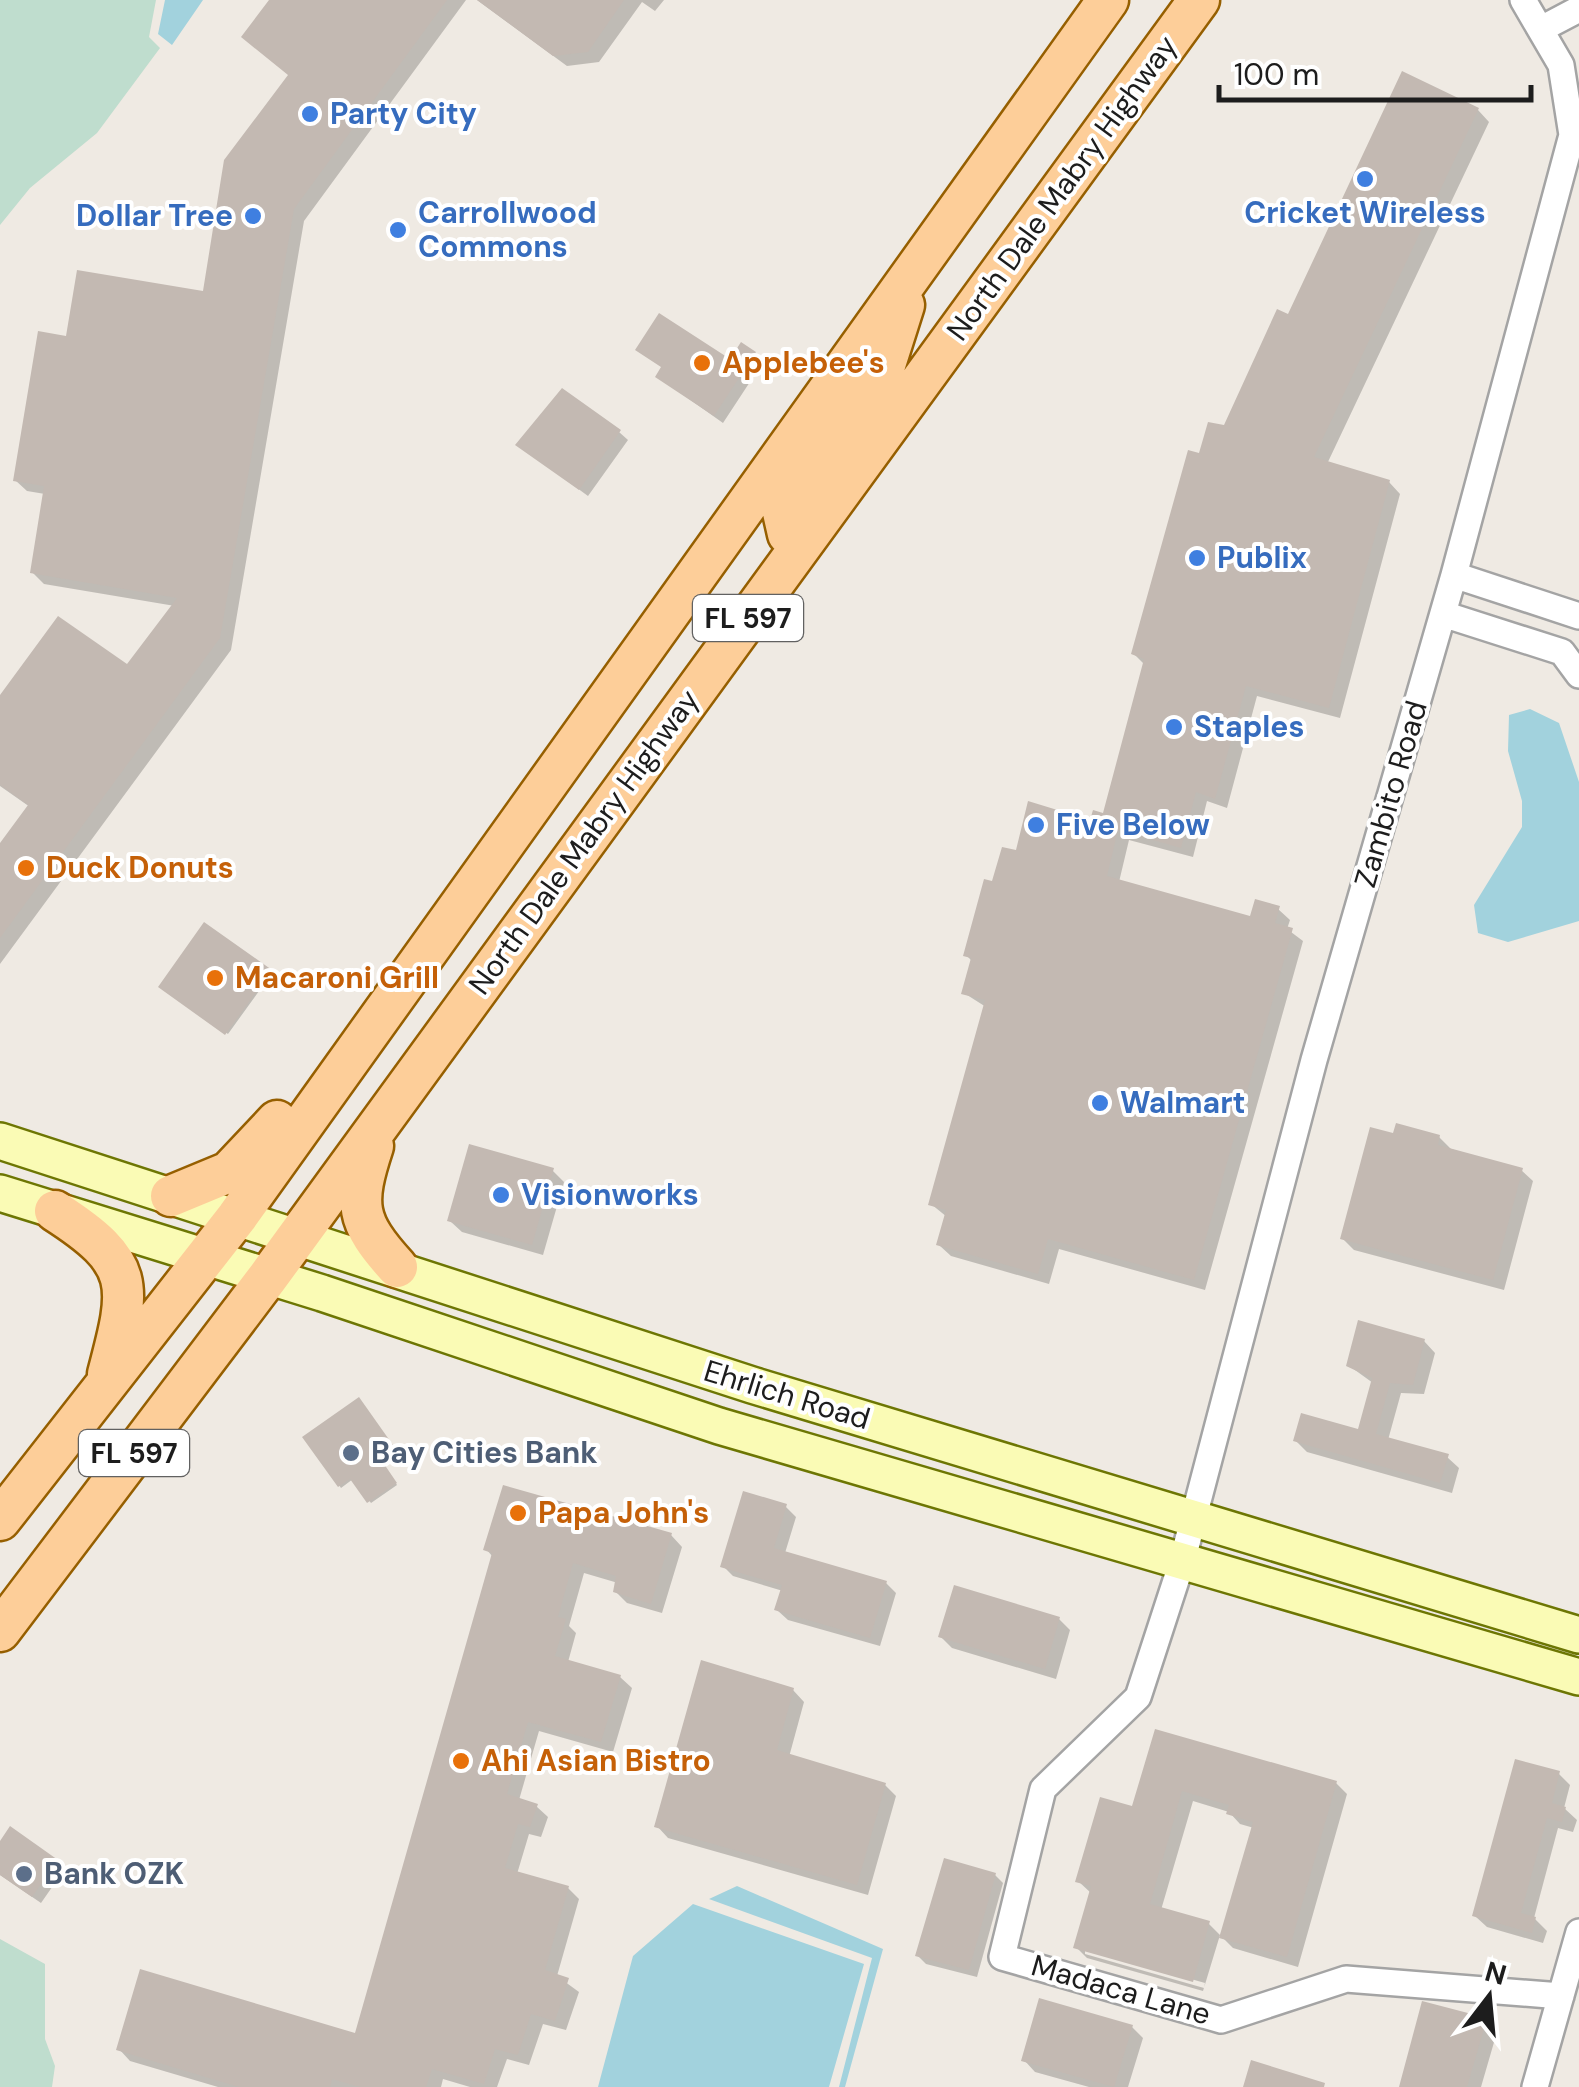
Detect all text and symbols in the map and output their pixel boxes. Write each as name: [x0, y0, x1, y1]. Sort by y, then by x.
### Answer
street label: North Dale Mabry Highway: [938, 27, 1186, 348]
scale bar: [1219, 40, 1532, 102]
text: 100 m: [1234, 55, 1319, 94]
place label: Party City: [330, 94, 477, 133]
marker: Party City: [299, 103, 321, 125]
marker: Cricket Wireless: [1354, 168, 1376, 190]
place label: Carrollwood Commons: [418, 193, 597, 266]
place label: Cricket Wireless: [1244, 193, 1486, 232]
place label: Dollar Tree: [76, 196, 233, 235]
marker: Dollar Tree: [242, 205, 264, 227]
marker: Carrollwood Commons: [387, 219, 409, 241]
place label: Applebee's: [722, 343, 885, 382]
marker: Applebee's: [691, 352, 713, 374]
place label: Publix: [1217, 538, 1307, 577]
marker: Publix: [1186, 547, 1208, 569]
road number: FL 597: [693, 595, 803, 641]
street label: North Dale Mabry Highway: [460, 681, 708, 1002]
street label: Zambito Road: [1345, 696, 1436, 892]
place label: Staples: [1194, 707, 1304, 746]
marker: Staples: [1163, 716, 1185, 738]
place label: Five Below: [1056, 805, 1210, 844]
marker: Five Below: [1025, 814, 1047, 836]
place label: Duck Donuts: [46, 848, 234, 887]
marker: Duck Donuts: [15, 857, 37, 879]
place label: Macaroni Grill: [235, 958, 439, 997]
marker: Macaroni Grill: [204, 967, 226, 989]
place label: Walmart: [1120, 1083, 1245, 1122]
marker: Walmart: [1089, 1092, 1111, 1114]
place label: Visionworks: [521, 1175, 699, 1214]
marker: Visionworks: [490, 1184, 512, 1206]
street label: Ehrlich Road: [699, 1351, 875, 1438]
road number: FL 597: [79, 1430, 189, 1476]
place label: Bay Cities Bank: [371, 1433, 598, 1472]
marker: Bay Cities Bank: [340, 1442, 362, 1464]
place label: Papa John's: [538, 1493, 709, 1532]
marker: Papa John's: [507, 1502, 529, 1524]
place label: Ahi Asian Bistro: [481, 1741, 711, 1780]
marker: Ahi Asian Bistro: [450, 1750, 472, 1772]
place label: Bank OZK: [44, 1854, 184, 1893]
marker: Bank OZK: [13, 1863, 35, 1885]
street label: Madaca Lane: [1027, 1945, 1215, 2034]
north arrow: [1439, 1947, 1539, 2047]
text: N: [1481, 1953, 1511, 1994]

